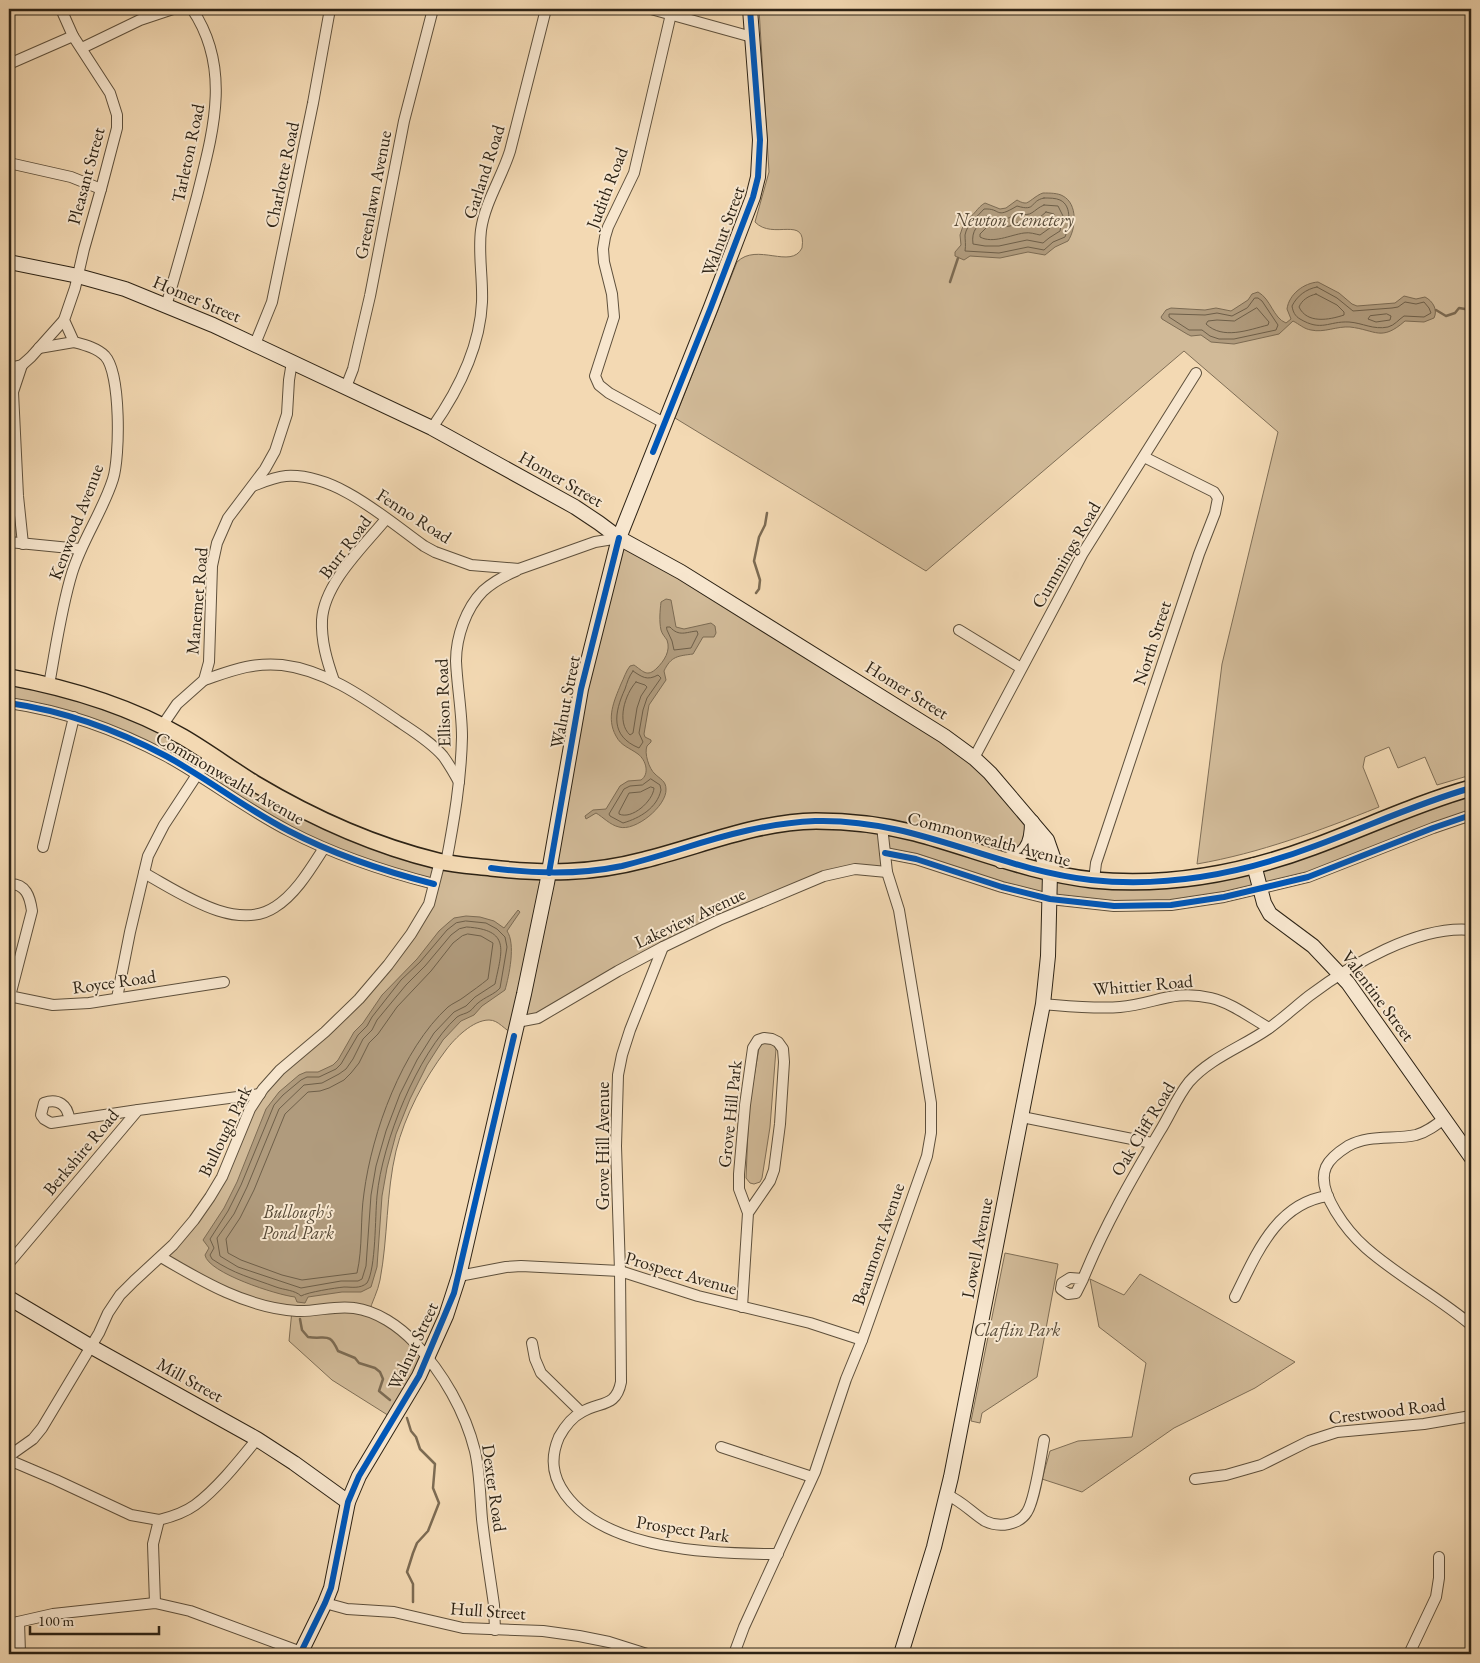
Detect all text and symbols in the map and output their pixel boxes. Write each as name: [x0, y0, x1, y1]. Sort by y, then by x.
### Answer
street label: Tarleton Road: [166, 101, 209, 204]
street label: Charlotte Road: [259, 119, 304, 230]
street label: Garland Road: [457, 121, 510, 222]
street label: Pleasant Street: [61, 124, 110, 227]
street label: Greenlawn Avenue: [349, 129, 396, 261]
street label: Judith Road: [580, 143, 633, 234]
street label: Walnut Street: [696, 182, 750, 279]
park label: Newton Cemetery: [953, 208, 1075, 232]
street label: Homer Street: [150, 270, 245, 328]
street label: Homer Street: [515, 445, 608, 512]
street label: Kenwood Avenue: [43, 461, 108, 583]
street label: Fenno Road: [372, 483, 457, 549]
street label: Cummings Road: [1026, 497, 1106, 612]
street label: Burr Road: [313, 510, 376, 583]
street label: Manemet Road: [180, 546, 213, 656]
street label: North Street: [1127, 597, 1176, 688]
street label: Walnut Street: [544, 653, 585, 750]
street label: Homer Street: [861, 655, 953, 724]
street label: Ellison Road: [429, 657, 456, 748]
street label: Commonwealth Avenue: [152, 726, 309, 830]
street label: Commonwealth Avenue: [905, 806, 1073, 871]
street label: Lakeview Avenue: [631, 882, 749, 953]
street label: Valentine Street: [1337, 946, 1420, 1046]
street label: Royce Road: [71, 964, 158, 999]
street label: Whittier Road: [1092, 969, 1195, 1000]
street label: Grove Hill Park: [712, 1059, 747, 1169]
street label: Oak Cliff Road: [1105, 1077, 1180, 1180]
street label: Bullough Park: [193, 1081, 257, 1180]
street label: Grove Hill Avenue: [591, 1082, 614, 1210]
street label: Berkshire Road: [38, 1103, 124, 1200]
street label: Beaumont Avenue: [846, 1180, 909, 1308]
street label: Lowell Avenue: [955, 1196, 998, 1300]
park label: Bullough's Pond Park: [262, 1200, 334, 1244]
street label: Prospect Avenue: [623, 1246, 740, 1299]
street label: Walnut Street: [382, 1298, 443, 1393]
park label: Claflin Park: [974, 1318, 1060, 1342]
street label: Mill Street: [153, 1352, 228, 1407]
street label: Crestwood Road: [1327, 1392, 1447, 1429]
street label: Dexter Road: [477, 1443, 512, 1534]
street label: Prospect Park: [635, 1510, 732, 1547]
street label: Hull Street: [449, 1596, 527, 1625]
scale bar: [30, 1603, 159, 1635]
text: 100 m: [38, 1611, 75, 1630]

